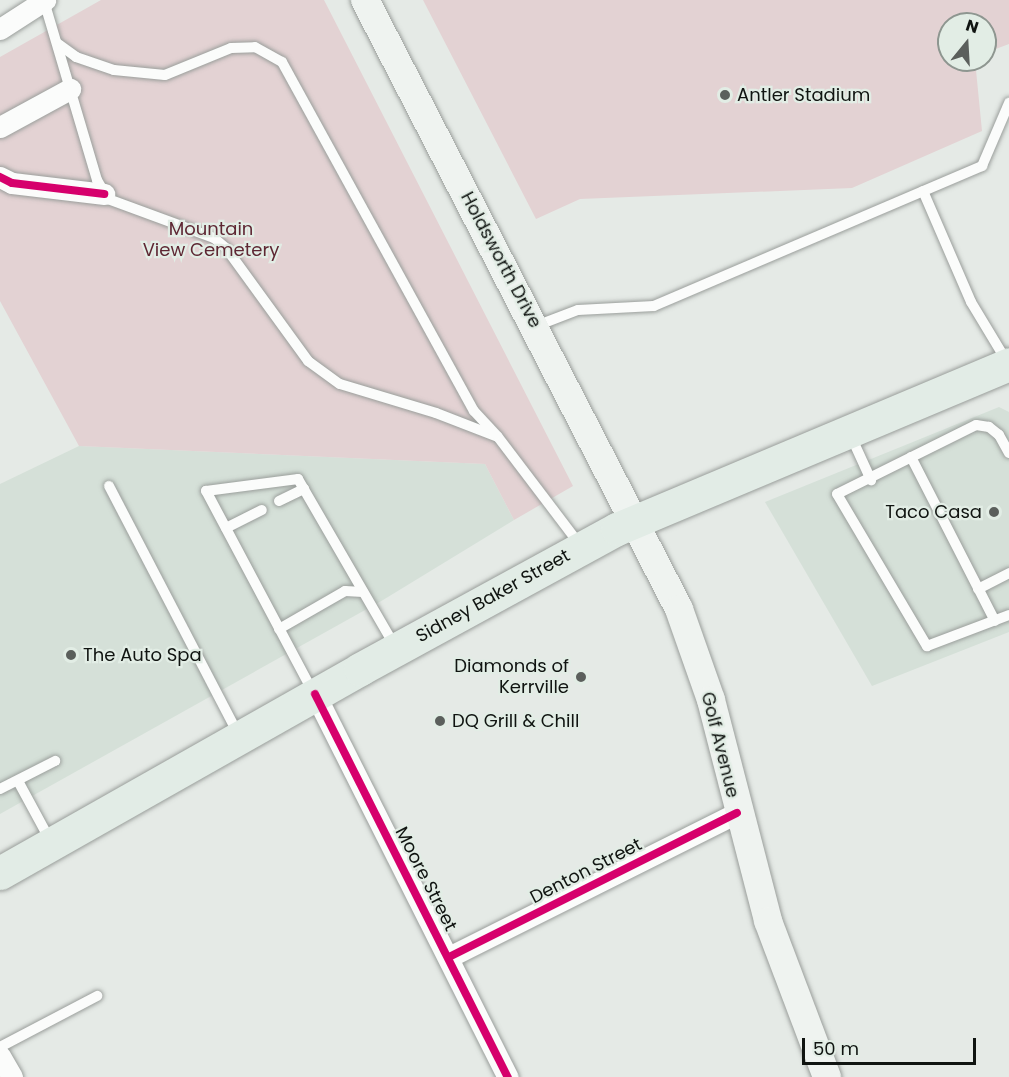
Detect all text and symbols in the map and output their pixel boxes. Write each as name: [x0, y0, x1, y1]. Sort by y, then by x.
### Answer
north arrow: [937, 12, 997, 72]
text: N: [963, 14, 981, 39]
place label: Antler Stadium: [737, 84, 870, 106]
marker: Antler Stadium: [718, 88, 732, 102]
street label: Holdsworth Drive: [456, 188, 546, 332]
park label: Mountain View Cemetery: [143, 219, 279, 262]
place label: Taco Casa: [885, 501, 982, 523]
marker: Taco Casa: [987, 505, 1001, 519]
street label: Sidney Baker Street: [412, 545, 574, 647]
place label: The Auto Spa: [83, 644, 202, 666]
marker: The Auto Spa: [64, 648, 78, 662]
place label: Diamonds of Kerrville: [454, 656, 569, 698]
marker: Diamonds of Kerrville: [574, 670, 588, 684]
street label: Golf Avenue: [696, 690, 744, 800]
place label: DQ Grill & Chill: [452, 710, 579, 732]
marker: DQ Grill & Chill: [433, 714, 447, 728]
street label: Moore Street: [391, 823, 461, 935]
street label: Denton Street: [527, 834, 645, 908]
scale bar: [805, 1026, 979, 1064]
text: 50 m: [813, 1036, 859, 1061]

